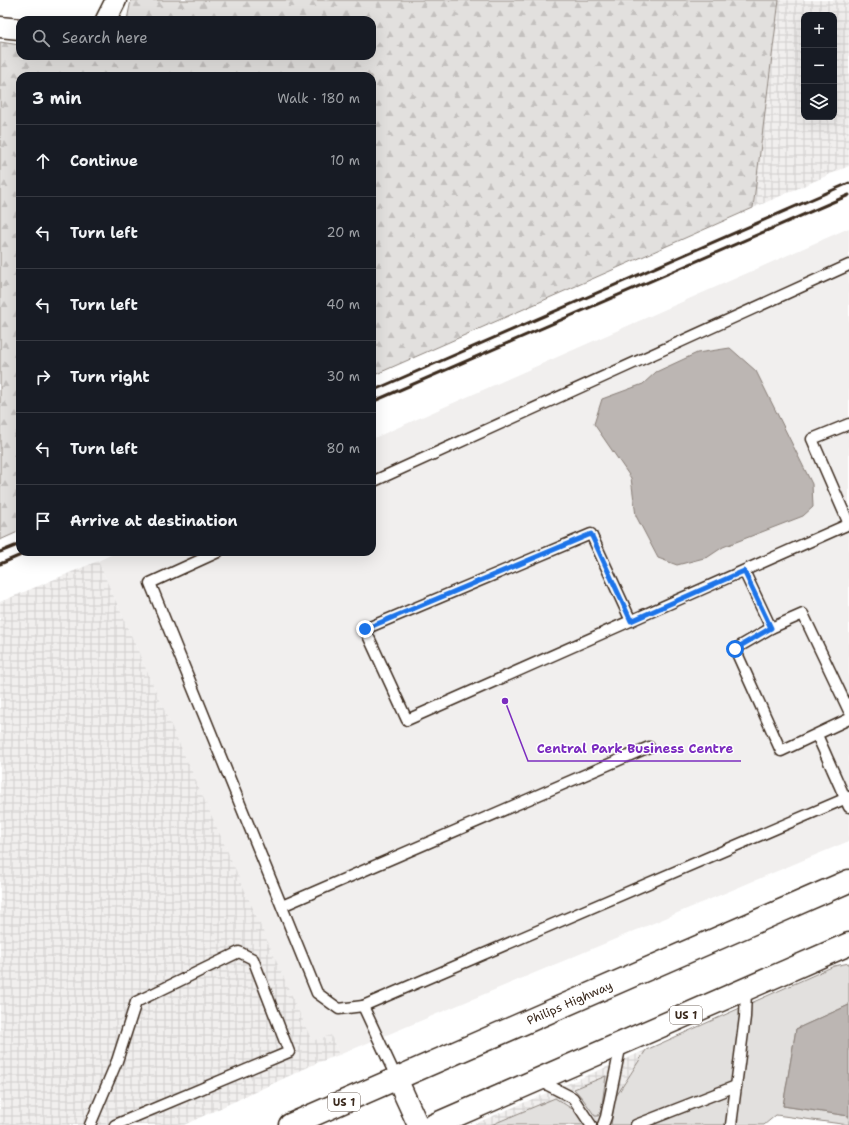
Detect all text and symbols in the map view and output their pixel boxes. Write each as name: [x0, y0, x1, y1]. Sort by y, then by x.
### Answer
map controls: [801, 12, 837, 120]
button: +: [801, 12, 837, 48]
search box: [16, 16, 376, 60]
icon: search: [30, 27, 52, 49]
text: Search here: [62, 28, 148, 48]
button: −: [801, 48, 837, 84]
button: layers: [801, 84, 837, 120]
text: 3 min: [32, 87, 82, 109]
text: Walk · 180 m: [277, 90, 360, 107]
icon: ahead: [32, 150, 54, 172]
text: Continue: [70, 151, 138, 171]
text: 10 m: [330, 152, 360, 169]
icon: left: [32, 222, 54, 244]
text: Turn left: [70, 223, 138, 243]
text: 20 m: [327, 224, 360, 241]
icon: left: [32, 294, 54, 316]
text: Turn left: [70, 295, 138, 315]
text: 40 m: [326, 296, 360, 313]
icon: right: [32, 366, 54, 388]
text: Turn right: [70, 367, 150, 387]
text: 30 m: [326, 368, 360, 385]
icon: left: [32, 438, 54, 460]
text: Turn left: [70, 439, 138, 459]
text: 80 m: [326, 440, 360, 457]
icon: arrive: [32, 510, 54, 532]
text: Arrive at destination: [70, 511, 238, 531]
route end: [356, 620, 374, 638]
route start: [726, 640, 744, 658]
callout: Central Park Business Centre: [528, 736, 741, 761]
text: Central Park Business Centre: [537, 740, 734, 757]
street label: Philips Highway: [524, 977, 615, 1029]
road number: US 1: [670, 1006, 702, 1024]
road number: US 1: [328, 1093, 360, 1111]

